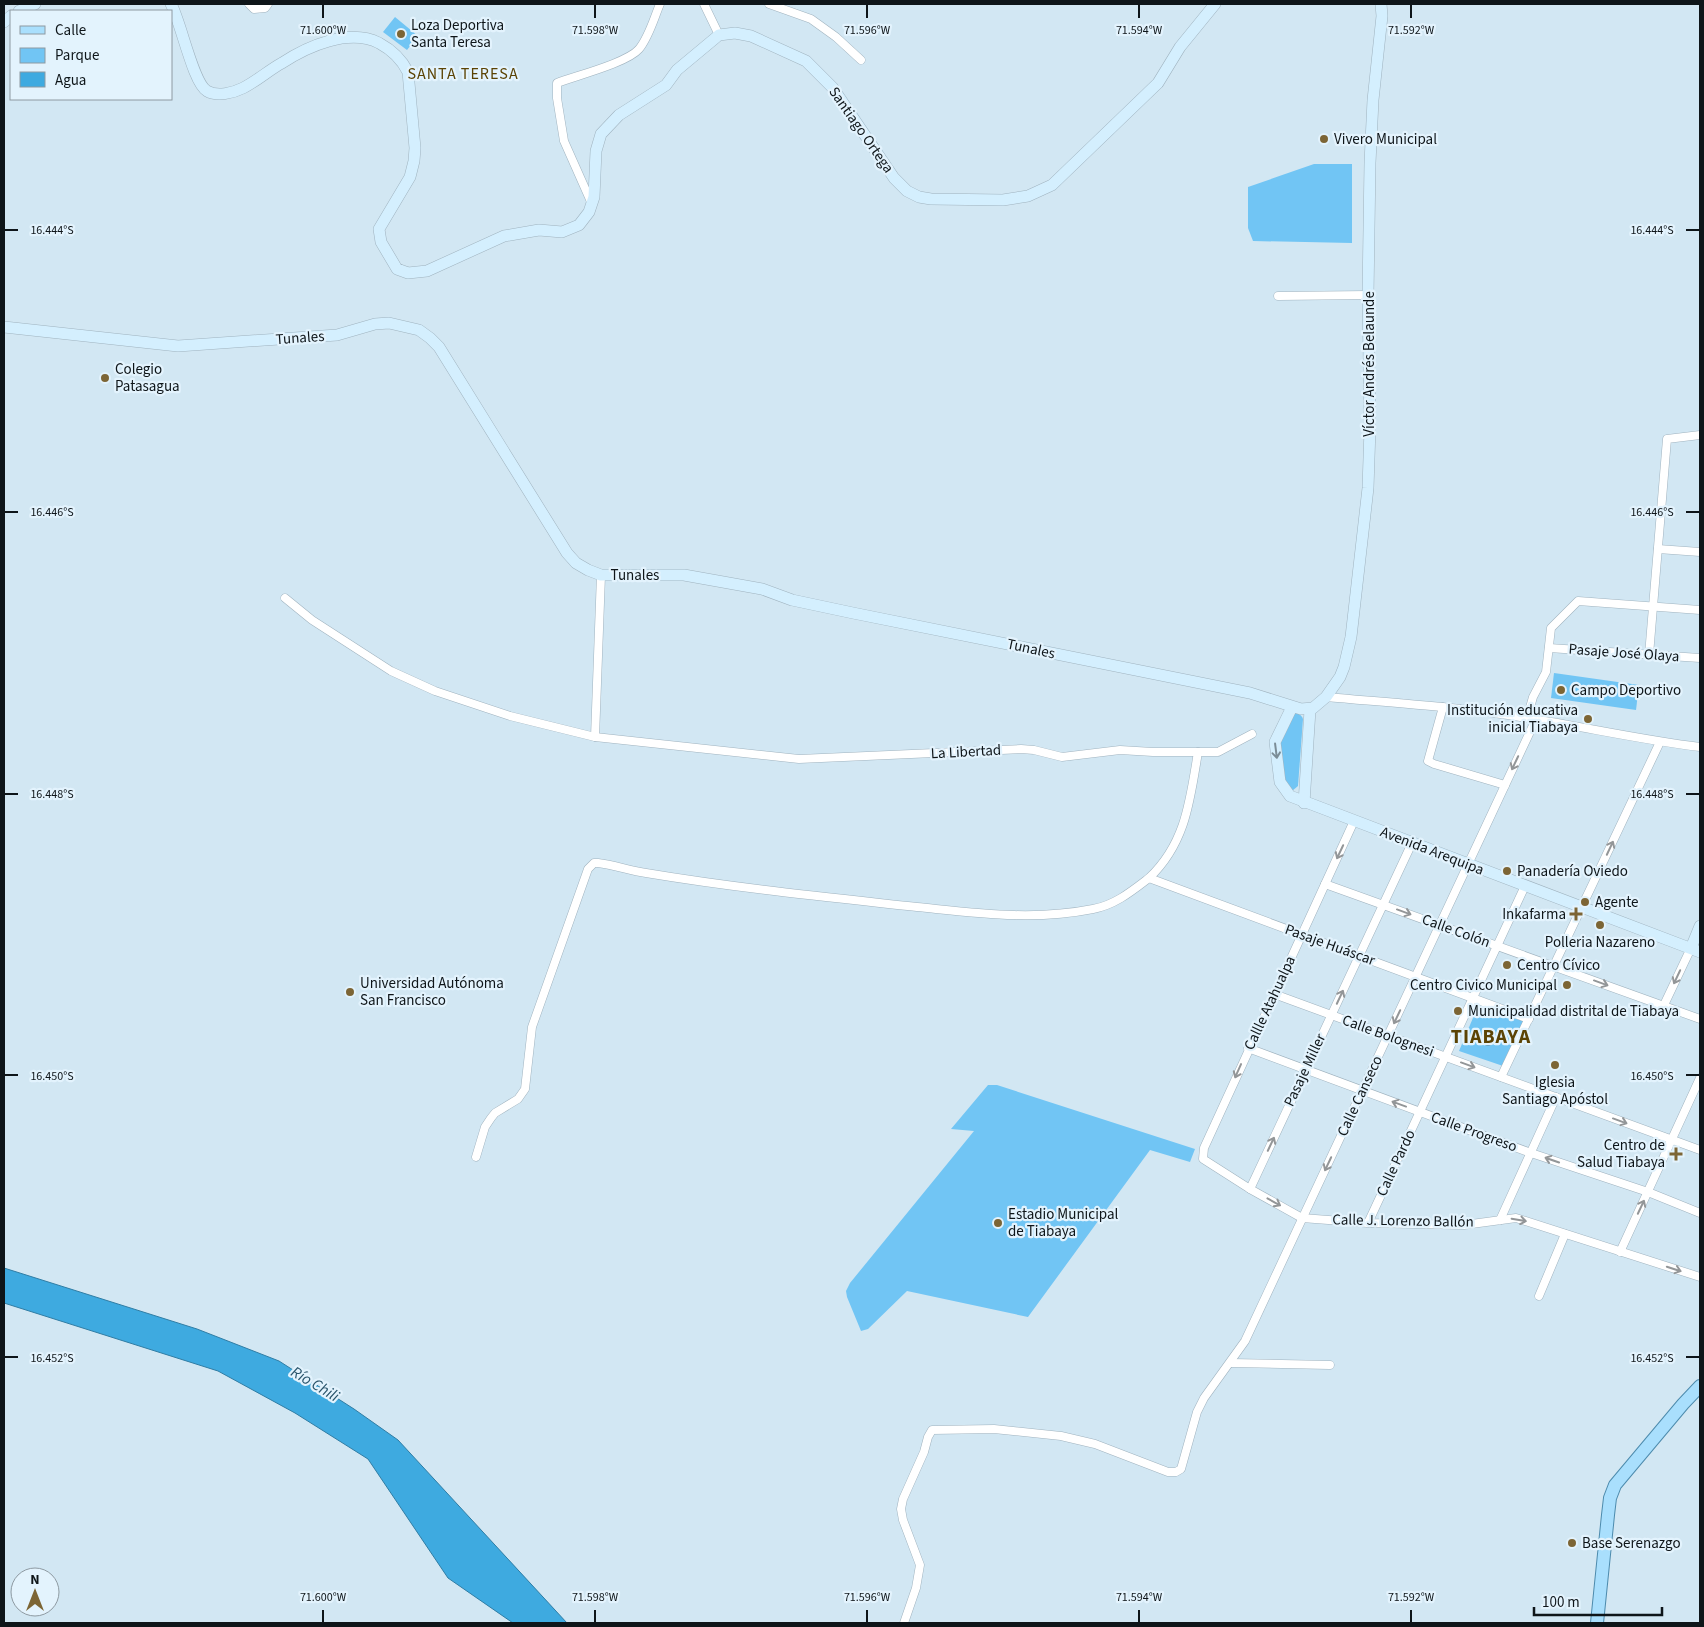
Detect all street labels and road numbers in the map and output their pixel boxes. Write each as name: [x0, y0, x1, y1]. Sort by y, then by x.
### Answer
street label: Santiago Ortega: [823, 83, 899, 177]
street label: Víctor Andrés Belaunde: [1359, 291, 1380, 437]
street label: Tunales: [275, 326, 325, 350]
street label: Tunales: [611, 565, 659, 586]
street label: Tunales: [1005, 634, 1057, 664]
street label: Pasaje José Olaya: [1568, 639, 1680, 667]
street label: La Libertad: [930, 740, 1002, 764]
street label: Avenida Arequipa: [1377, 822, 1487, 880]
street label: Calle Colón: [1419, 909, 1493, 953]
street label: Pasaje Huáscar: [1282, 919, 1379, 971]
street label: Callle Atahualpa: [1239, 952, 1301, 1054]
street label: Calle Bolognesi: [1339, 1010, 1437, 1062]
street label: Pasaje Miller: [1279, 1029, 1331, 1110]
street label: Calle Canseco: [1332, 1052, 1388, 1140]
street label: Calle Progreso: [1428, 1107, 1520, 1157]
street label: Calle Pardo: [1371, 1126, 1421, 1200]
street label: Calle J. Lorenzo Ballón: [1332, 1209, 1474, 1233]

